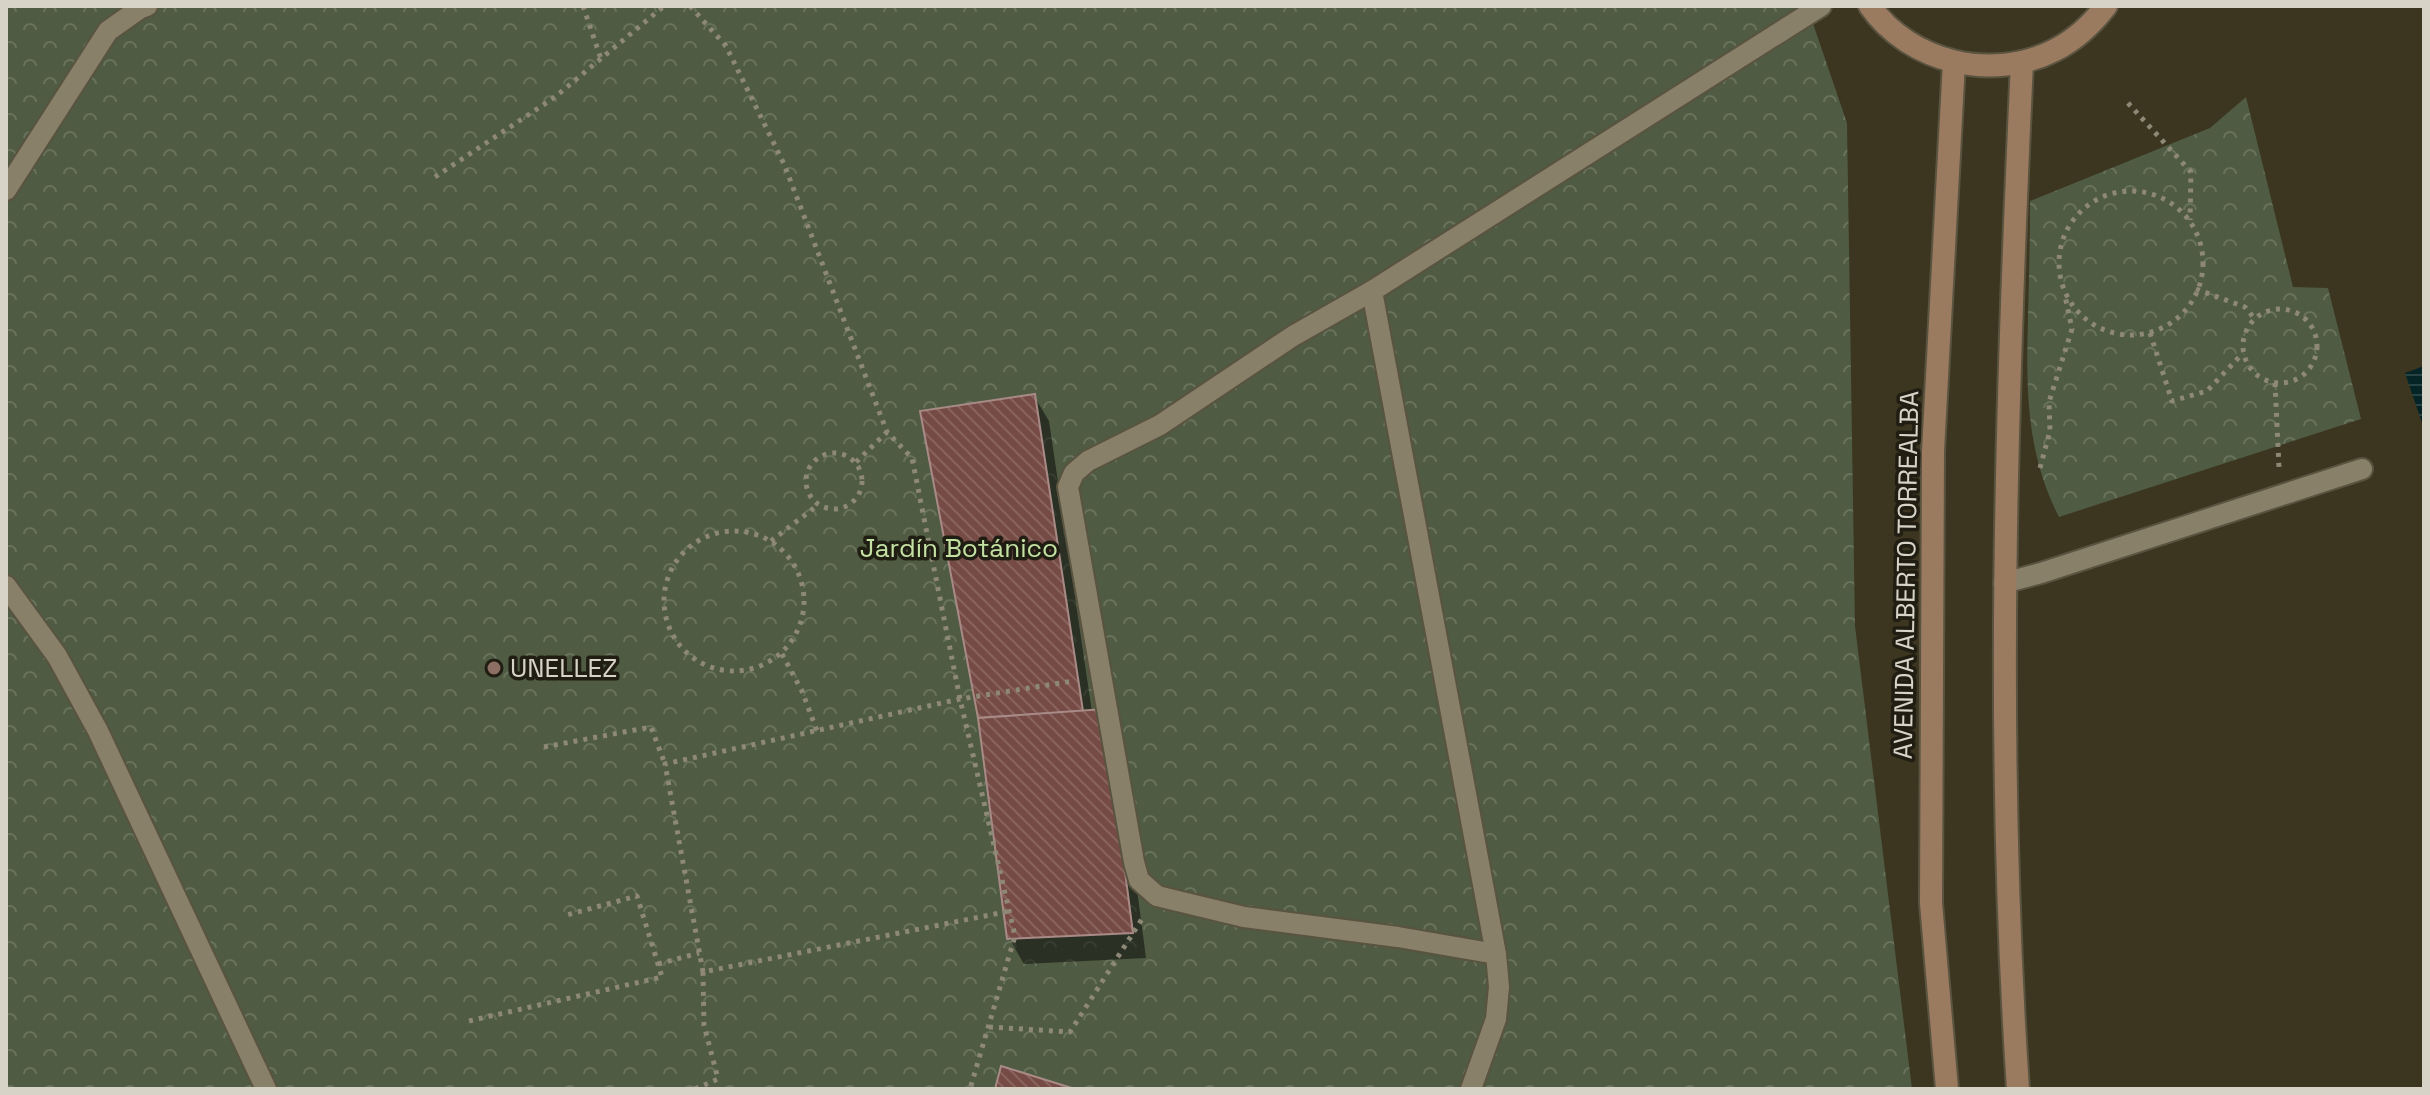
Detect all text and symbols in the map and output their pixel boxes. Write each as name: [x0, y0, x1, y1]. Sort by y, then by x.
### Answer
street label: AVENIDA ALBERTO TORREALBA: [1886, 390, 1926, 760]
park label: Jardín Botánico: [860, 531, 1058, 565]
place label: UNELLEZ: [510, 651, 617, 685]
marker: UNELLEZ: [485, 659, 503, 677]

